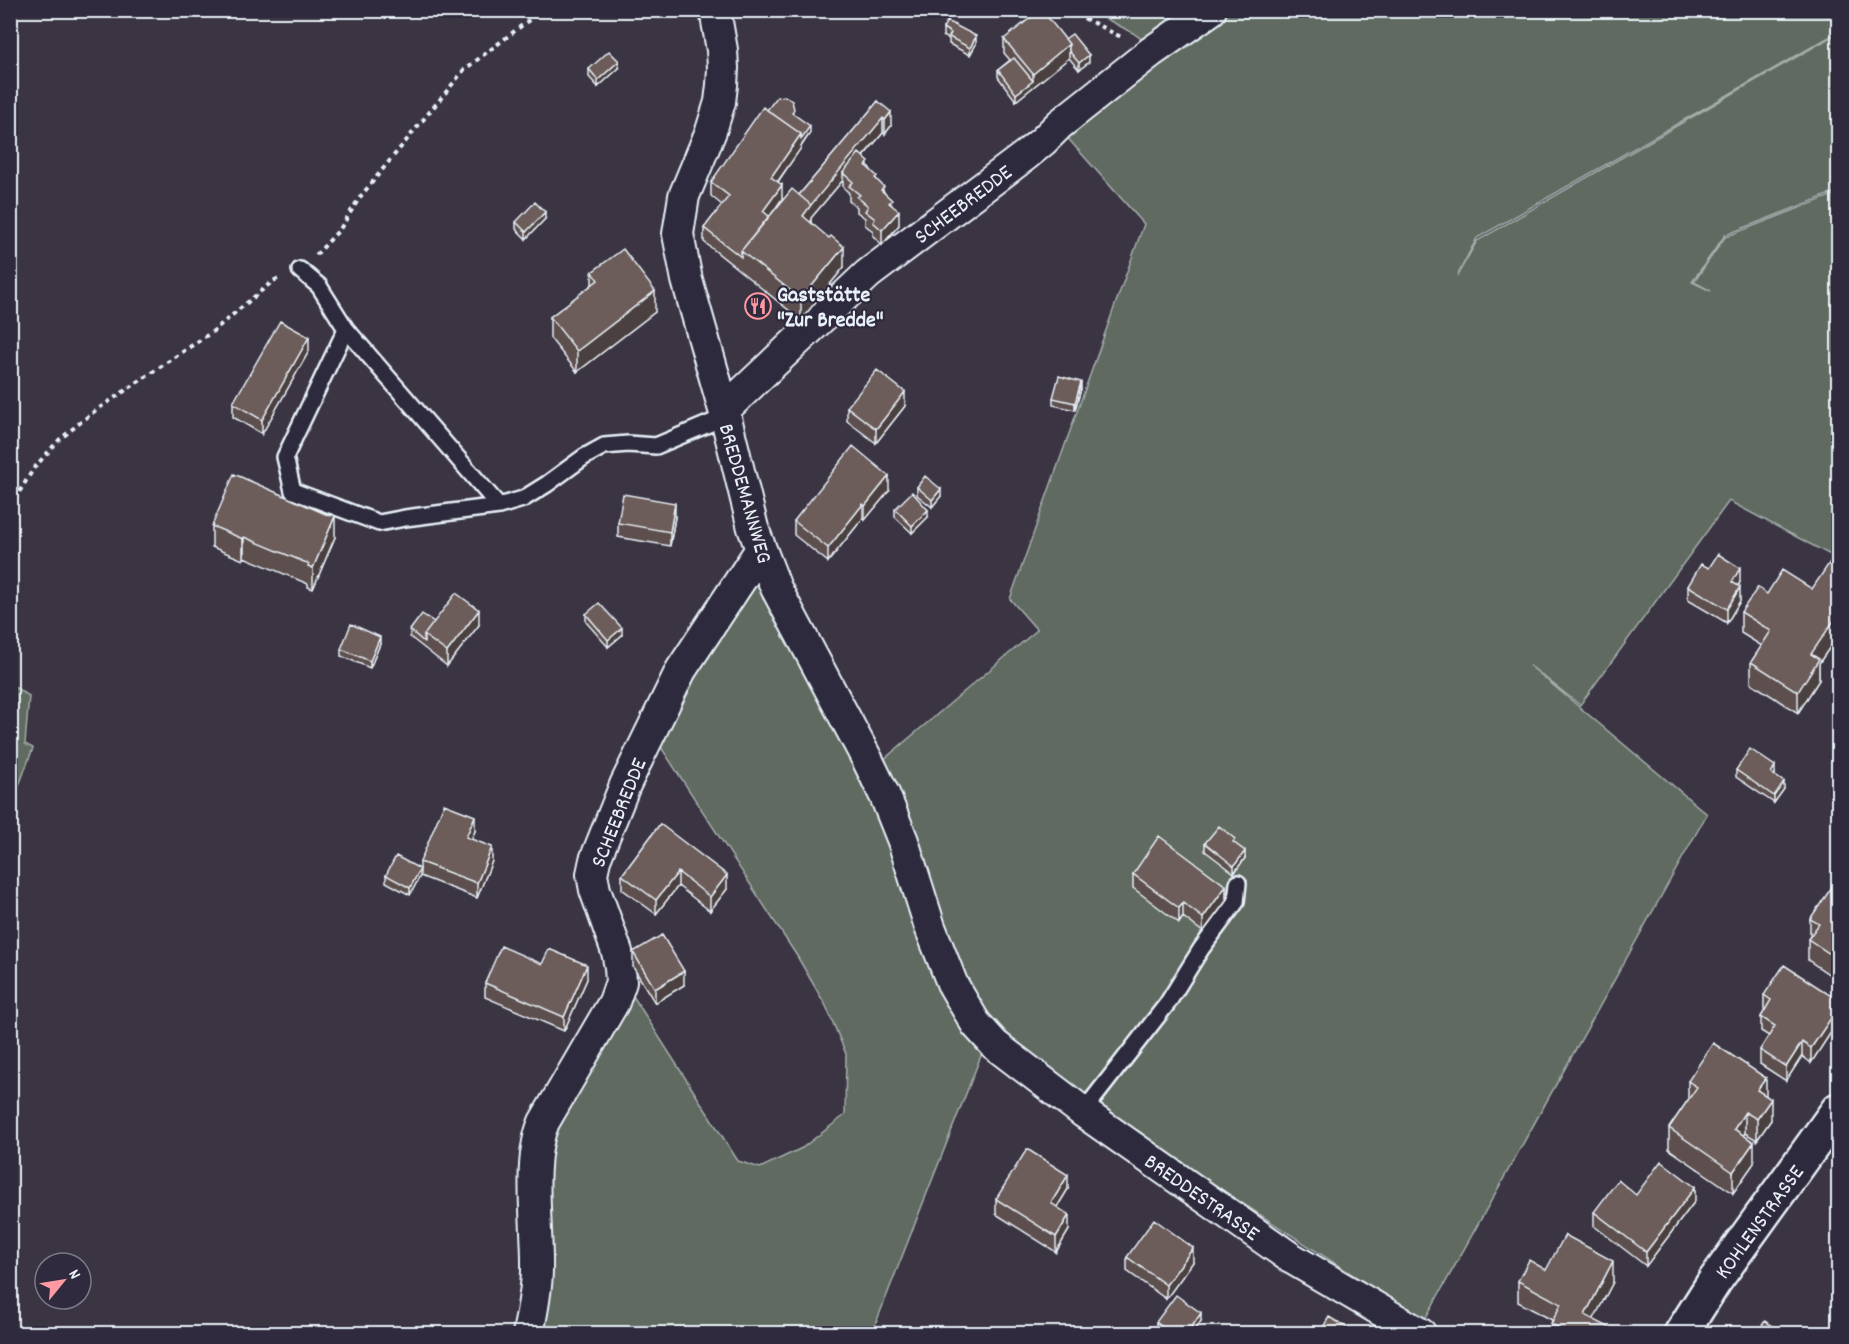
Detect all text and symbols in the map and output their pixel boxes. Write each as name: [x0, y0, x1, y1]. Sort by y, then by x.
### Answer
street label: SCHEEBREDDE: [909, 159, 1020, 253]
place label: Gaststätte "Zur Bredde": [777, 281, 884, 337]
restaurant icon: Gaststätte "Zur Bredde": [743, 291, 773, 321]
street label: BREDDEMANNWEG: [709, 420, 778, 568]
street label: SCHEEBREDDE: [584, 754, 656, 873]
street label: BREDDESTRASSE: [1137, 1148, 1265, 1250]
street label: KOHLENSTRASSE: [1709, 1160, 1813, 1287]
north arrow: [33, 1251, 93, 1311]
text: N: [62, 1266, 86, 1284]

